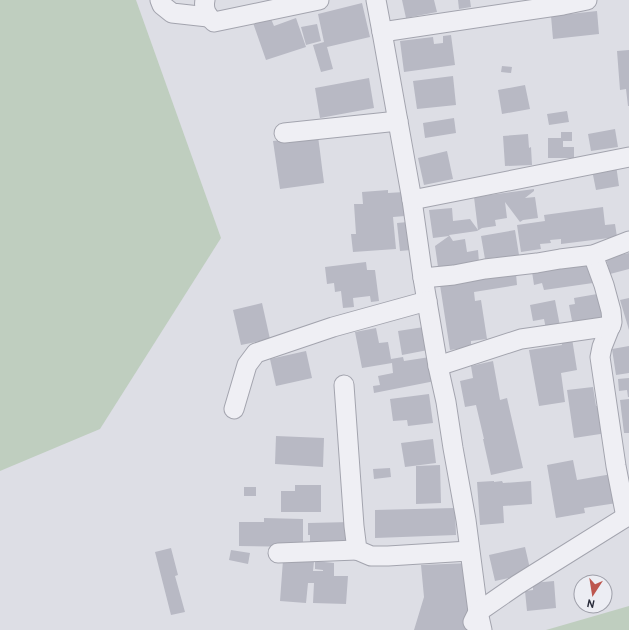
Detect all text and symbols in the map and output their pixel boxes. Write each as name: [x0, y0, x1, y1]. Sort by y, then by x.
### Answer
north arrow: [573, 574, 613, 614]
text: N: [586, 595, 596, 610]

